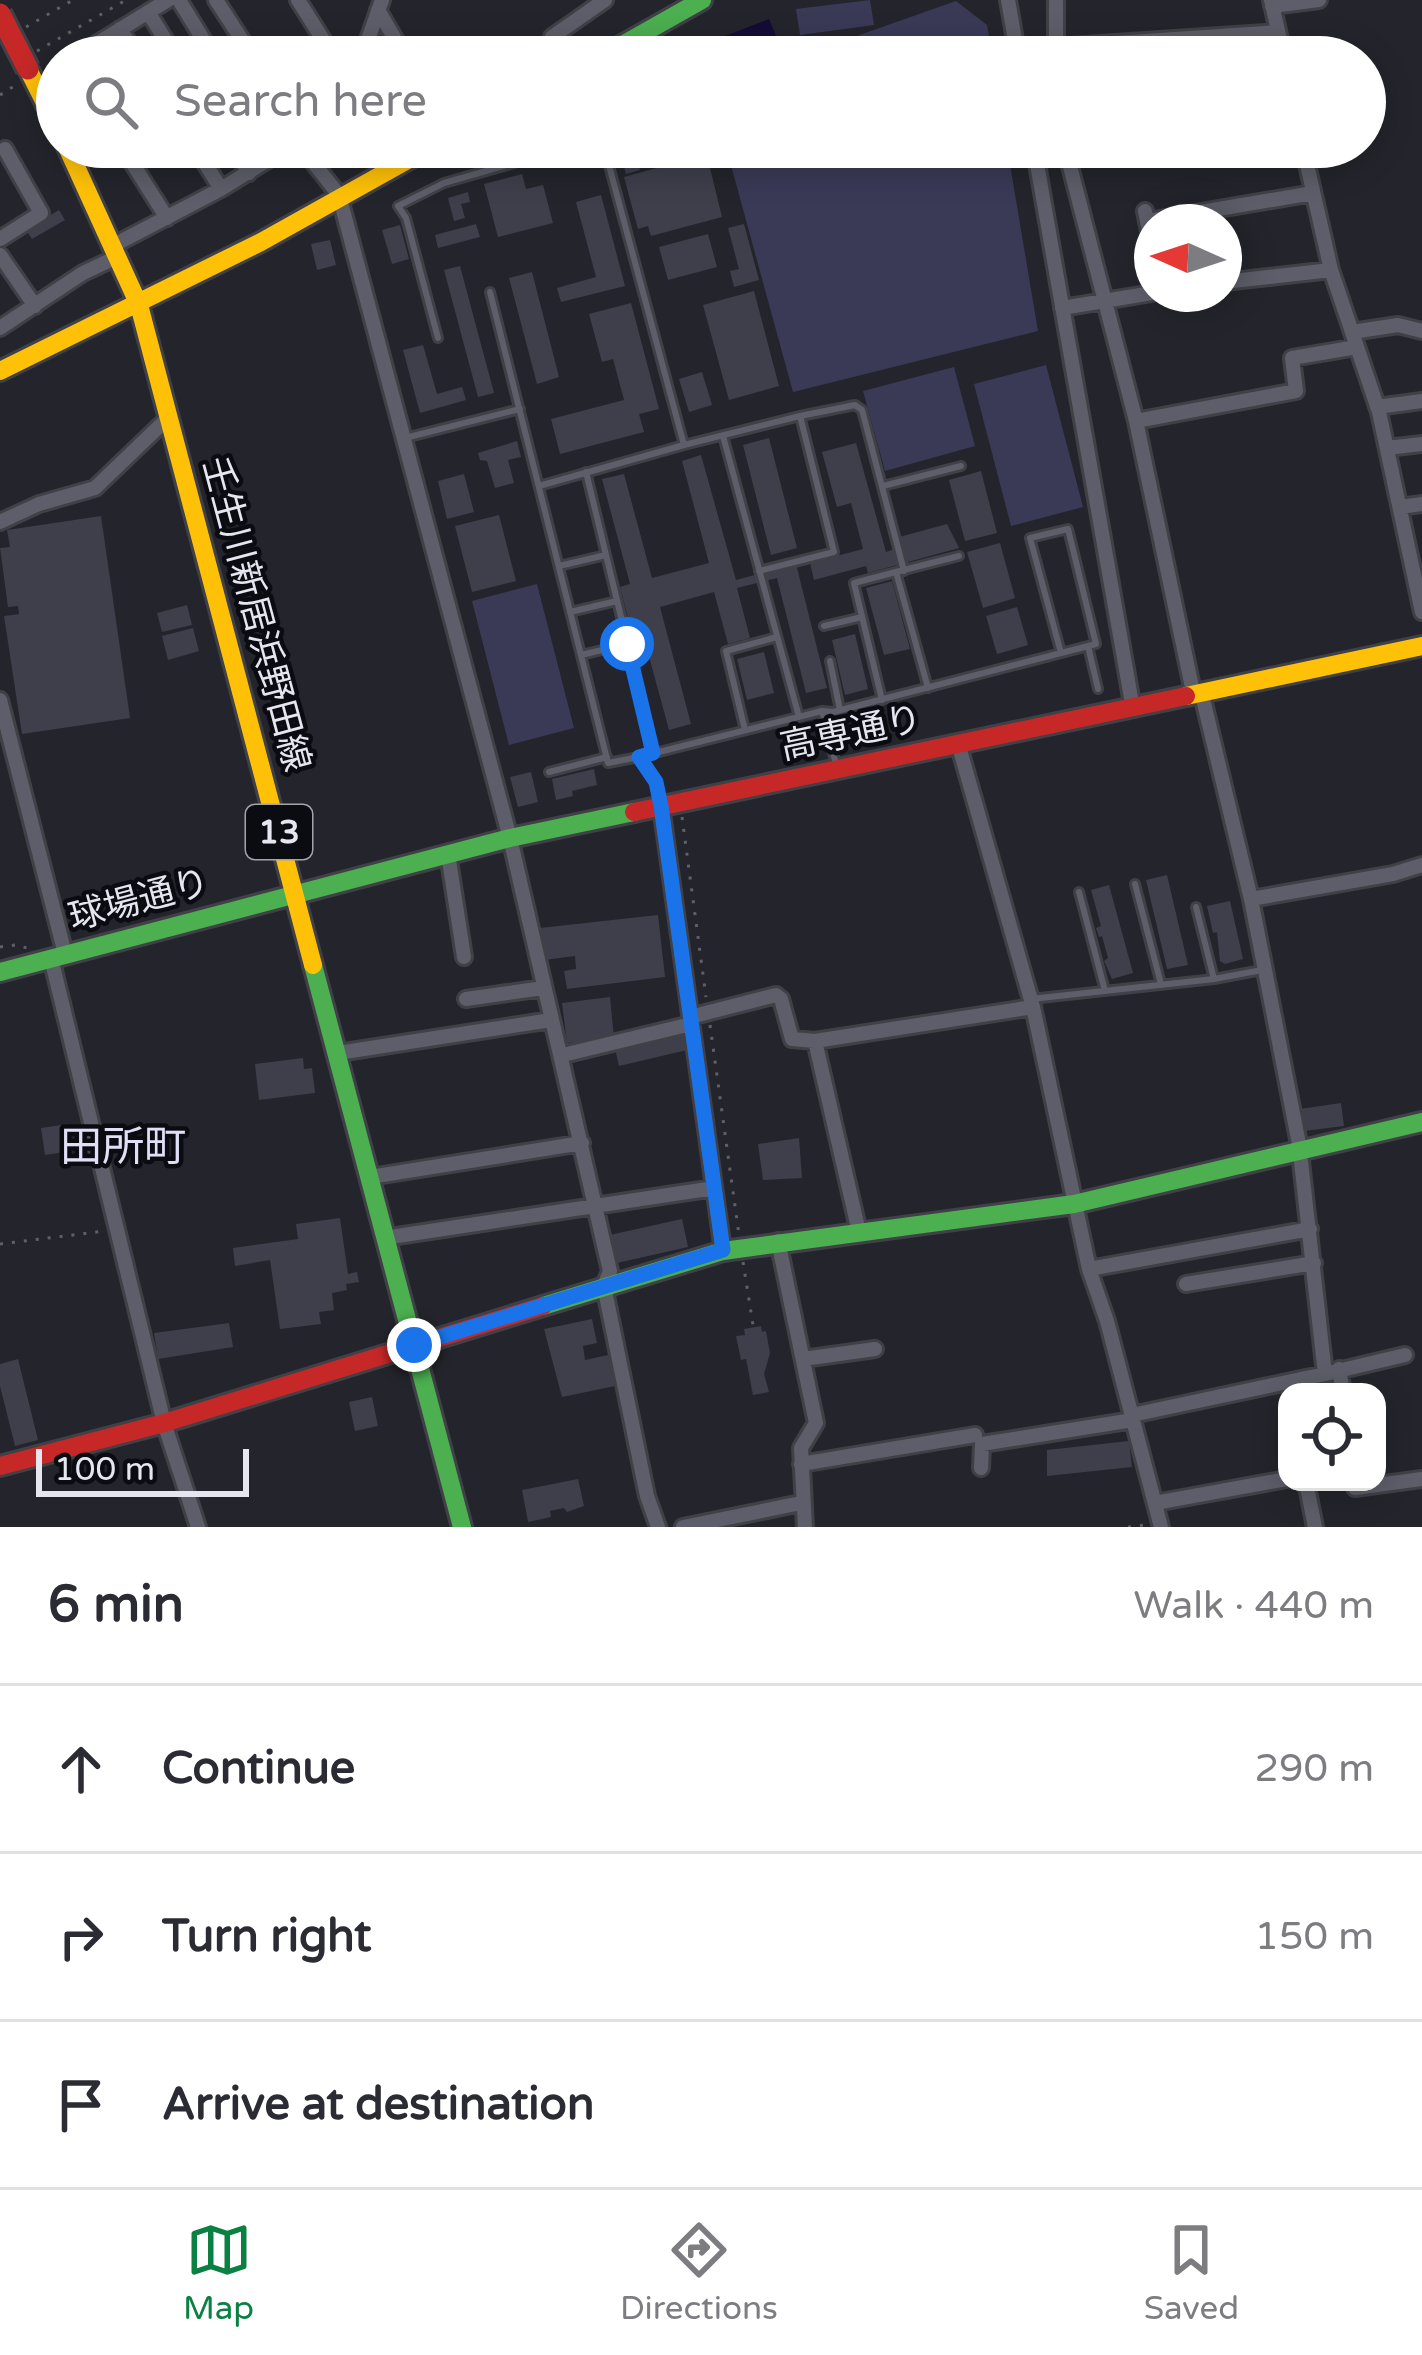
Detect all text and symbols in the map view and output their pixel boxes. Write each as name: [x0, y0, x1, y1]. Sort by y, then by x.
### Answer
search box: [36, 36, 1386, 168]
icon: search: [78, 69, 144, 135]
text: Search here: [174, 75, 427, 129]
north arrow: [1134, 204, 1242, 312]
street label: 壬生川新居浜野田線: [193, 452, 319, 776]
route start: [600, 617, 654, 671]
street label: 高専通り: [776, 697, 926, 769]
road number: 13: [246, 805, 312, 859]
street label: 球場通り: [64, 861, 214, 939]
district label: 田所町: [60, 1122, 186, 1173]
route end: [387, 1318, 441, 1372]
map controls: [1278, 1383, 1386, 1491]
button: locate: [1278, 1383, 1386, 1491]
scale bar: [36, 1443, 249, 1496]
text: 100 m: [54, 1450, 155, 1489]
text: 6 min: [48, 1574, 184, 1636]
text: Walk · 440 m: [1133, 1582, 1374, 1629]
icon: ahead: [48, 1736, 114, 1802]
text: Continue: [162, 1742, 355, 1796]
text: 290 m: [1255, 1745, 1374, 1792]
icon: right: [48, 1904, 114, 1970]
text: Turn right: [162, 1910, 371, 1964]
text: 150 m: [1255, 1913, 1374, 1960]
icon: arrive: [48, 2072, 114, 2138]
text: Arrive at destination: [162, 2078, 594, 2132]
tab: Map: [183, 2217, 254, 2328]
tab: Directions: [620, 2217, 778, 2328]
tab: Saved: [1144, 2217, 1239, 2328]

